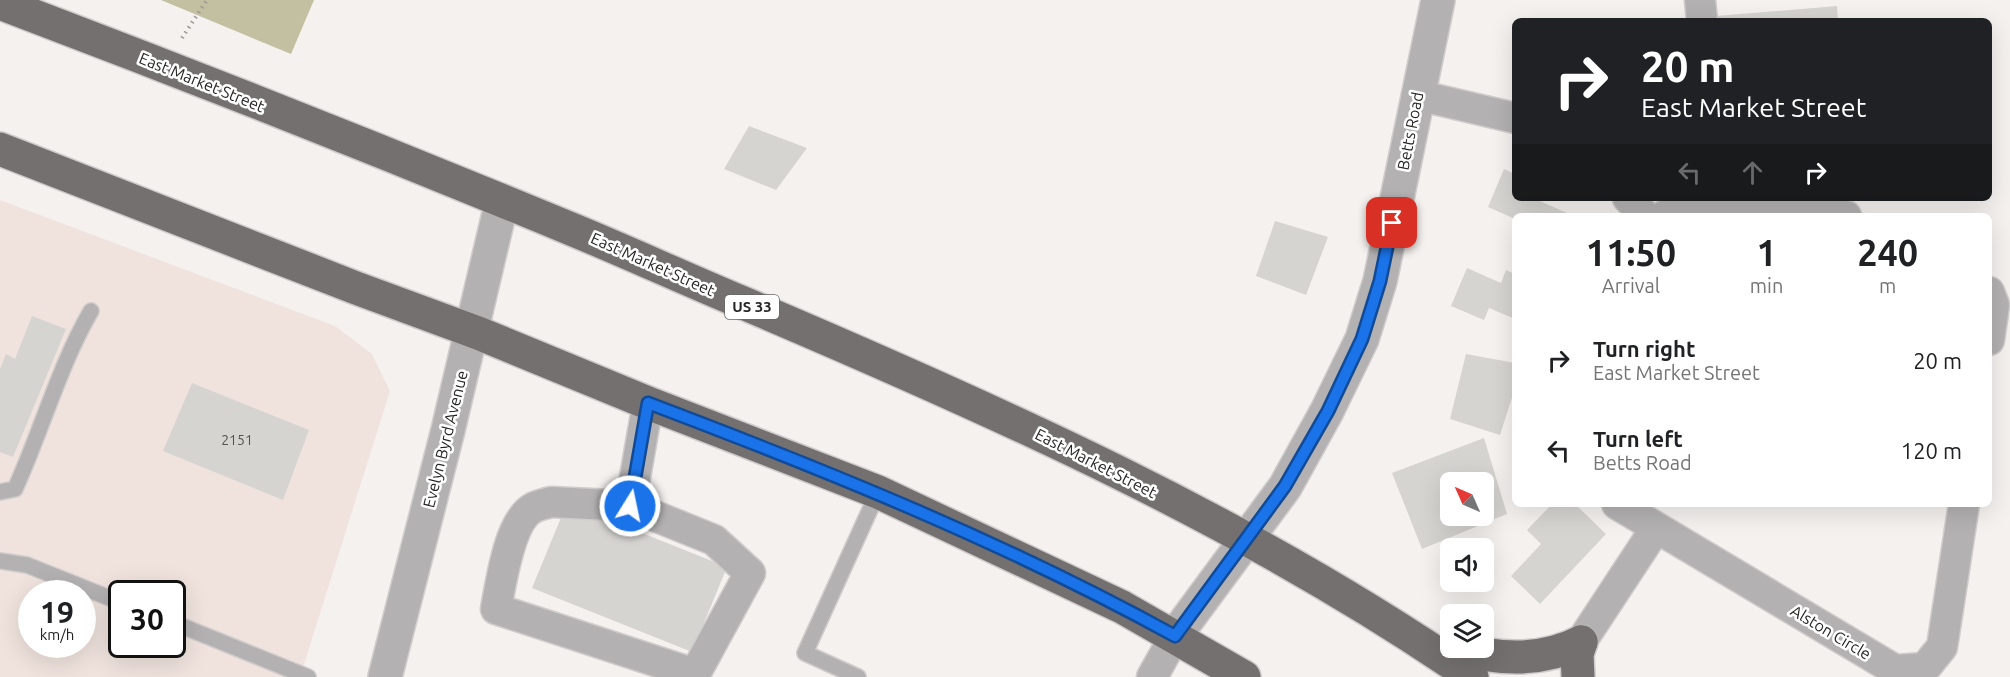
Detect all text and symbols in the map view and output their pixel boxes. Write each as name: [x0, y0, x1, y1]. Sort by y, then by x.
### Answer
icon: right: [1542, 42, 1620, 120]
text: 20 m: [1641, 43, 1735, 90]
street label: East Market Street: [137, 49, 268, 116]
street label: Betts Road: [1394, 90, 1426, 172]
text: East Market Street: [1641, 92, 1866, 122]
icon: left: [1673, 156, 1706, 189]
icon: ahead: [1736, 156, 1769, 189]
icon: right: [1799, 156, 1832, 189]
pin: [1366, 197, 1417, 248]
icon: arrive: [1375, 206, 1408, 239]
street label: East Market Street: [588, 229, 718, 300]
text: 11:50: [1586, 232, 1676, 273]
text: 1: [1756, 232, 1777, 273]
text: 240: [1857, 232, 1918, 273]
text: Arrival: [1602, 274, 1660, 297]
text: min: [1750, 274, 1783, 297]
text: m: [1879, 274, 1896, 297]
road number: US 33: [725, 295, 779, 319]
text: Turn right: [1593, 336, 1695, 361]
icon: right: [1542, 344, 1575, 377]
text: 20 m: [1913, 348, 1962, 373]
text: East Market Street: [1593, 361, 1760, 384]
street label: Evelyn Byrd Avenue: [419, 368, 471, 510]
street label: East Market Street: [1032, 425, 1160, 502]
text: Turn left: [1593, 426, 1683, 451]
house number: 2151: [221, 432, 253, 448]
icon: left: [1542, 434, 1575, 467]
text: 120 m: [1901, 438, 1962, 463]
text: Betts Road: [1593, 451, 1692, 474]
north arrow: [1440, 472, 1494, 526]
map controls: [1440, 472, 1494, 658]
position arrow: [598, 474, 662, 538]
button: sound: [1440, 538, 1494, 592]
speed limit sign: 30: [108, 580, 186, 658]
text: 19: [40, 595, 74, 629]
street label: Alston Circle: [1788, 601, 1874, 663]
button: layers: [1440, 604, 1494, 658]
text: km/h: [40, 626, 74, 643]

